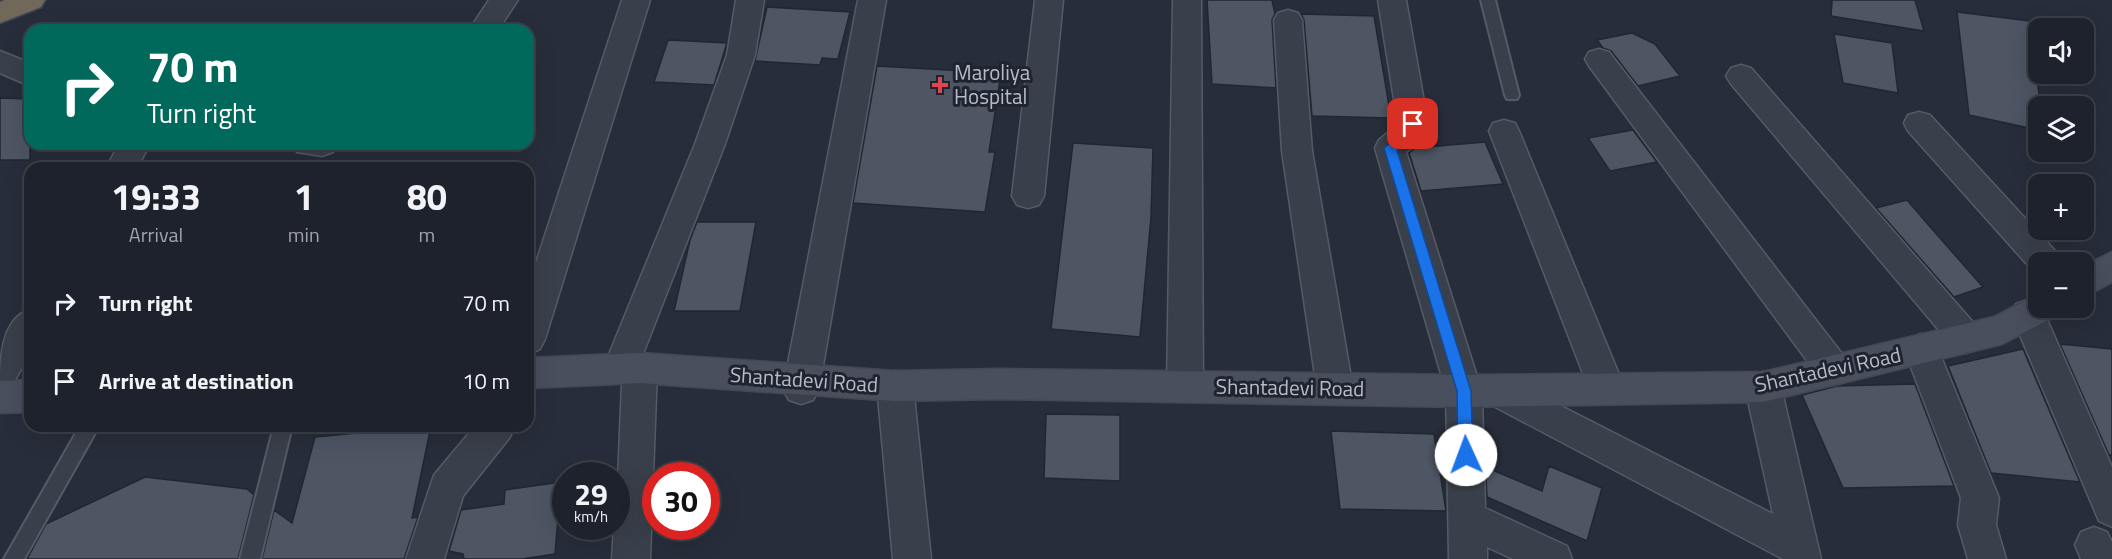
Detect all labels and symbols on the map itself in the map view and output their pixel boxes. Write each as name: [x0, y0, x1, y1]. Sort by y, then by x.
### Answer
place label: Maroliya Hospital: [954, 56, 1031, 112]
marker: Maroliya Hospital: [931, 76, 949, 94]
pin: [1387, 98, 1438, 149]
street label: Shantadevi Road: [1752, 338, 1904, 400]
street label: Shantadevi Road: [729, 358, 879, 400]
street label: Shantadevi Road: [1215, 370, 1365, 404]
position arrow: [1434, 423, 1498, 487]
speed limit sign: 30: [642, 462, 720, 540]

